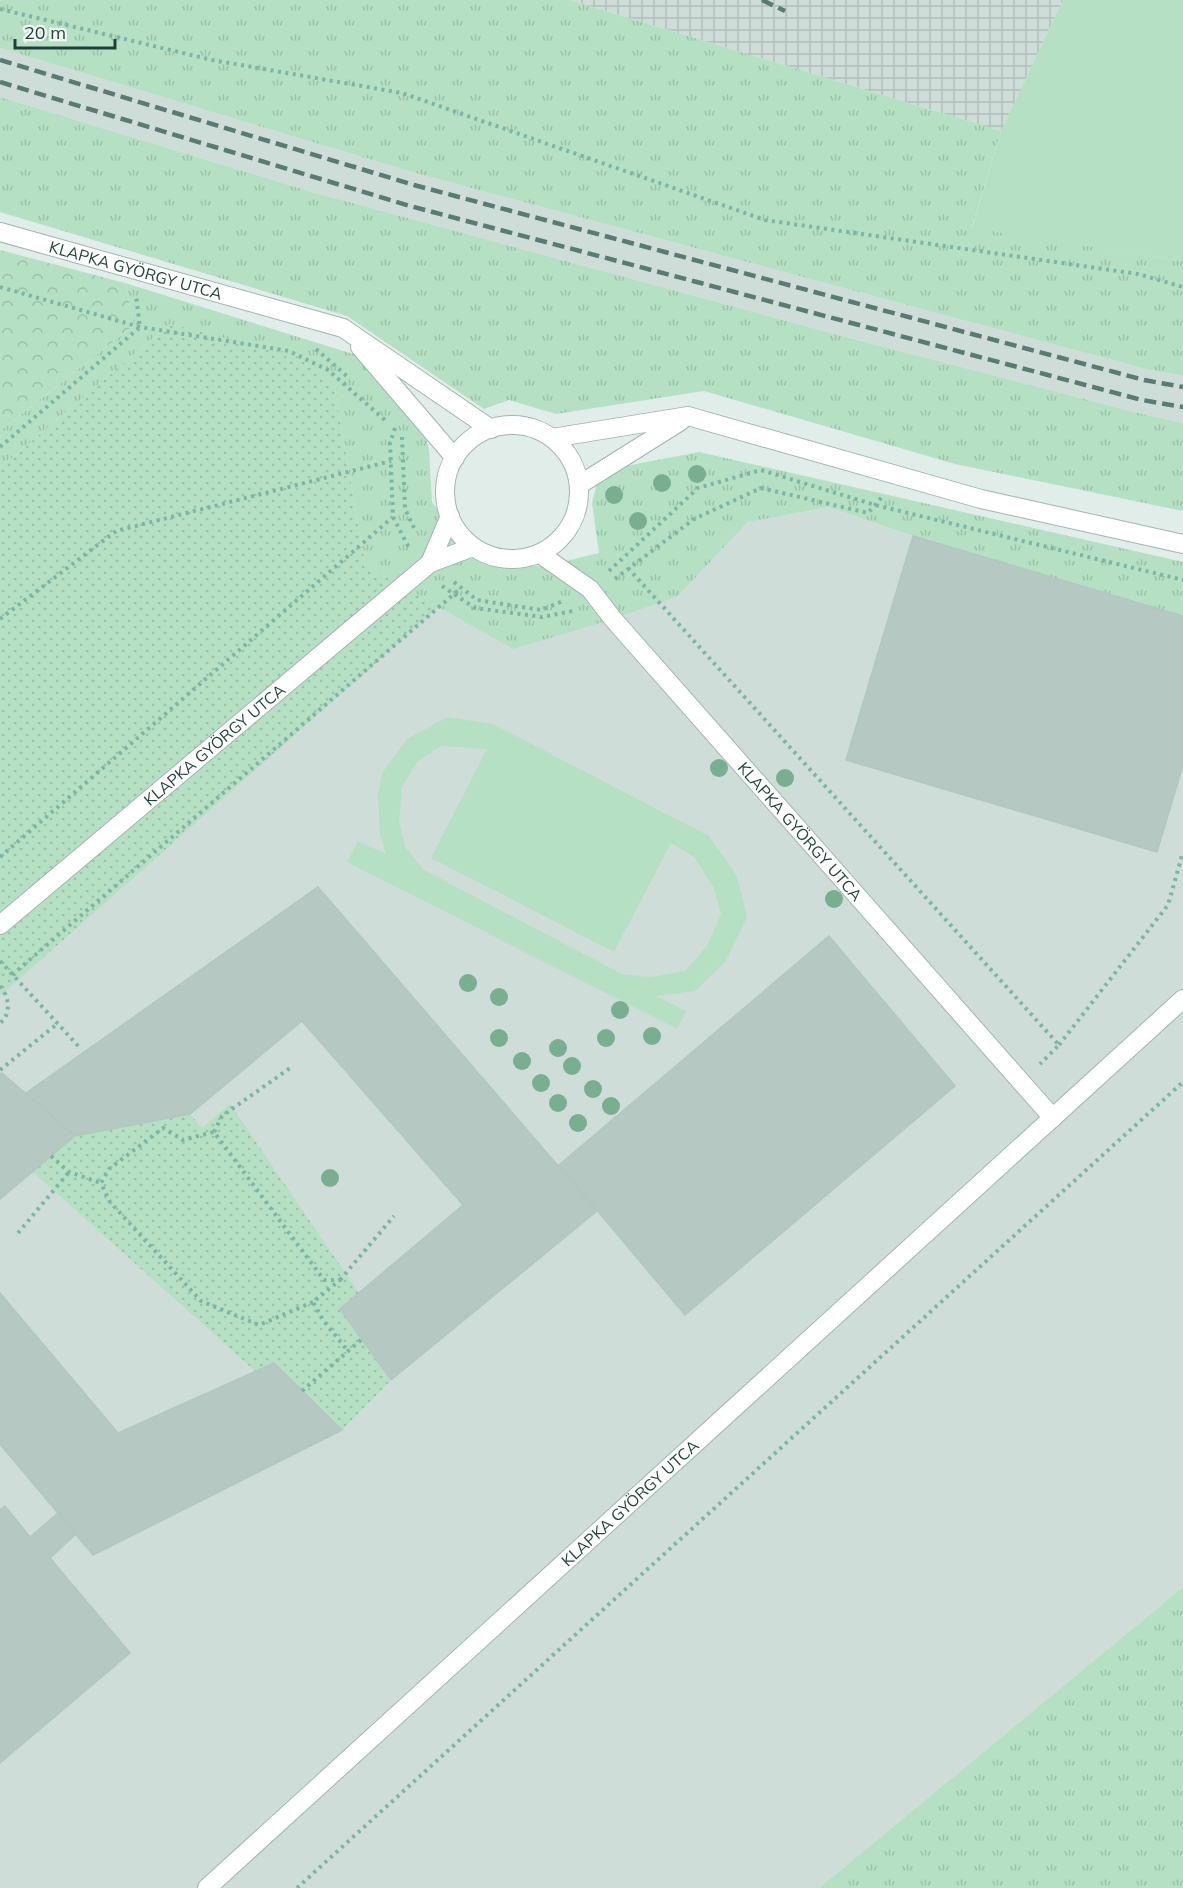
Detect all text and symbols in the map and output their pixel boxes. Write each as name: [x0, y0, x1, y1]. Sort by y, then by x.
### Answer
scale bar: [15, 12, 116, 50]
text: 20 m: [24, 21, 66, 44]
street label: KLAPKA GYÖRGY UTCA: [47, 236, 225, 304]
street label: KLAPKA GYÖRGY UTCA: [139, 679, 289, 810]
street label: KLAPKA GYÖRGY UTCA: [734, 758, 867, 905]
street label: KLAPKA GYÖRGY UTCA: [557, 1435, 703, 1570]

